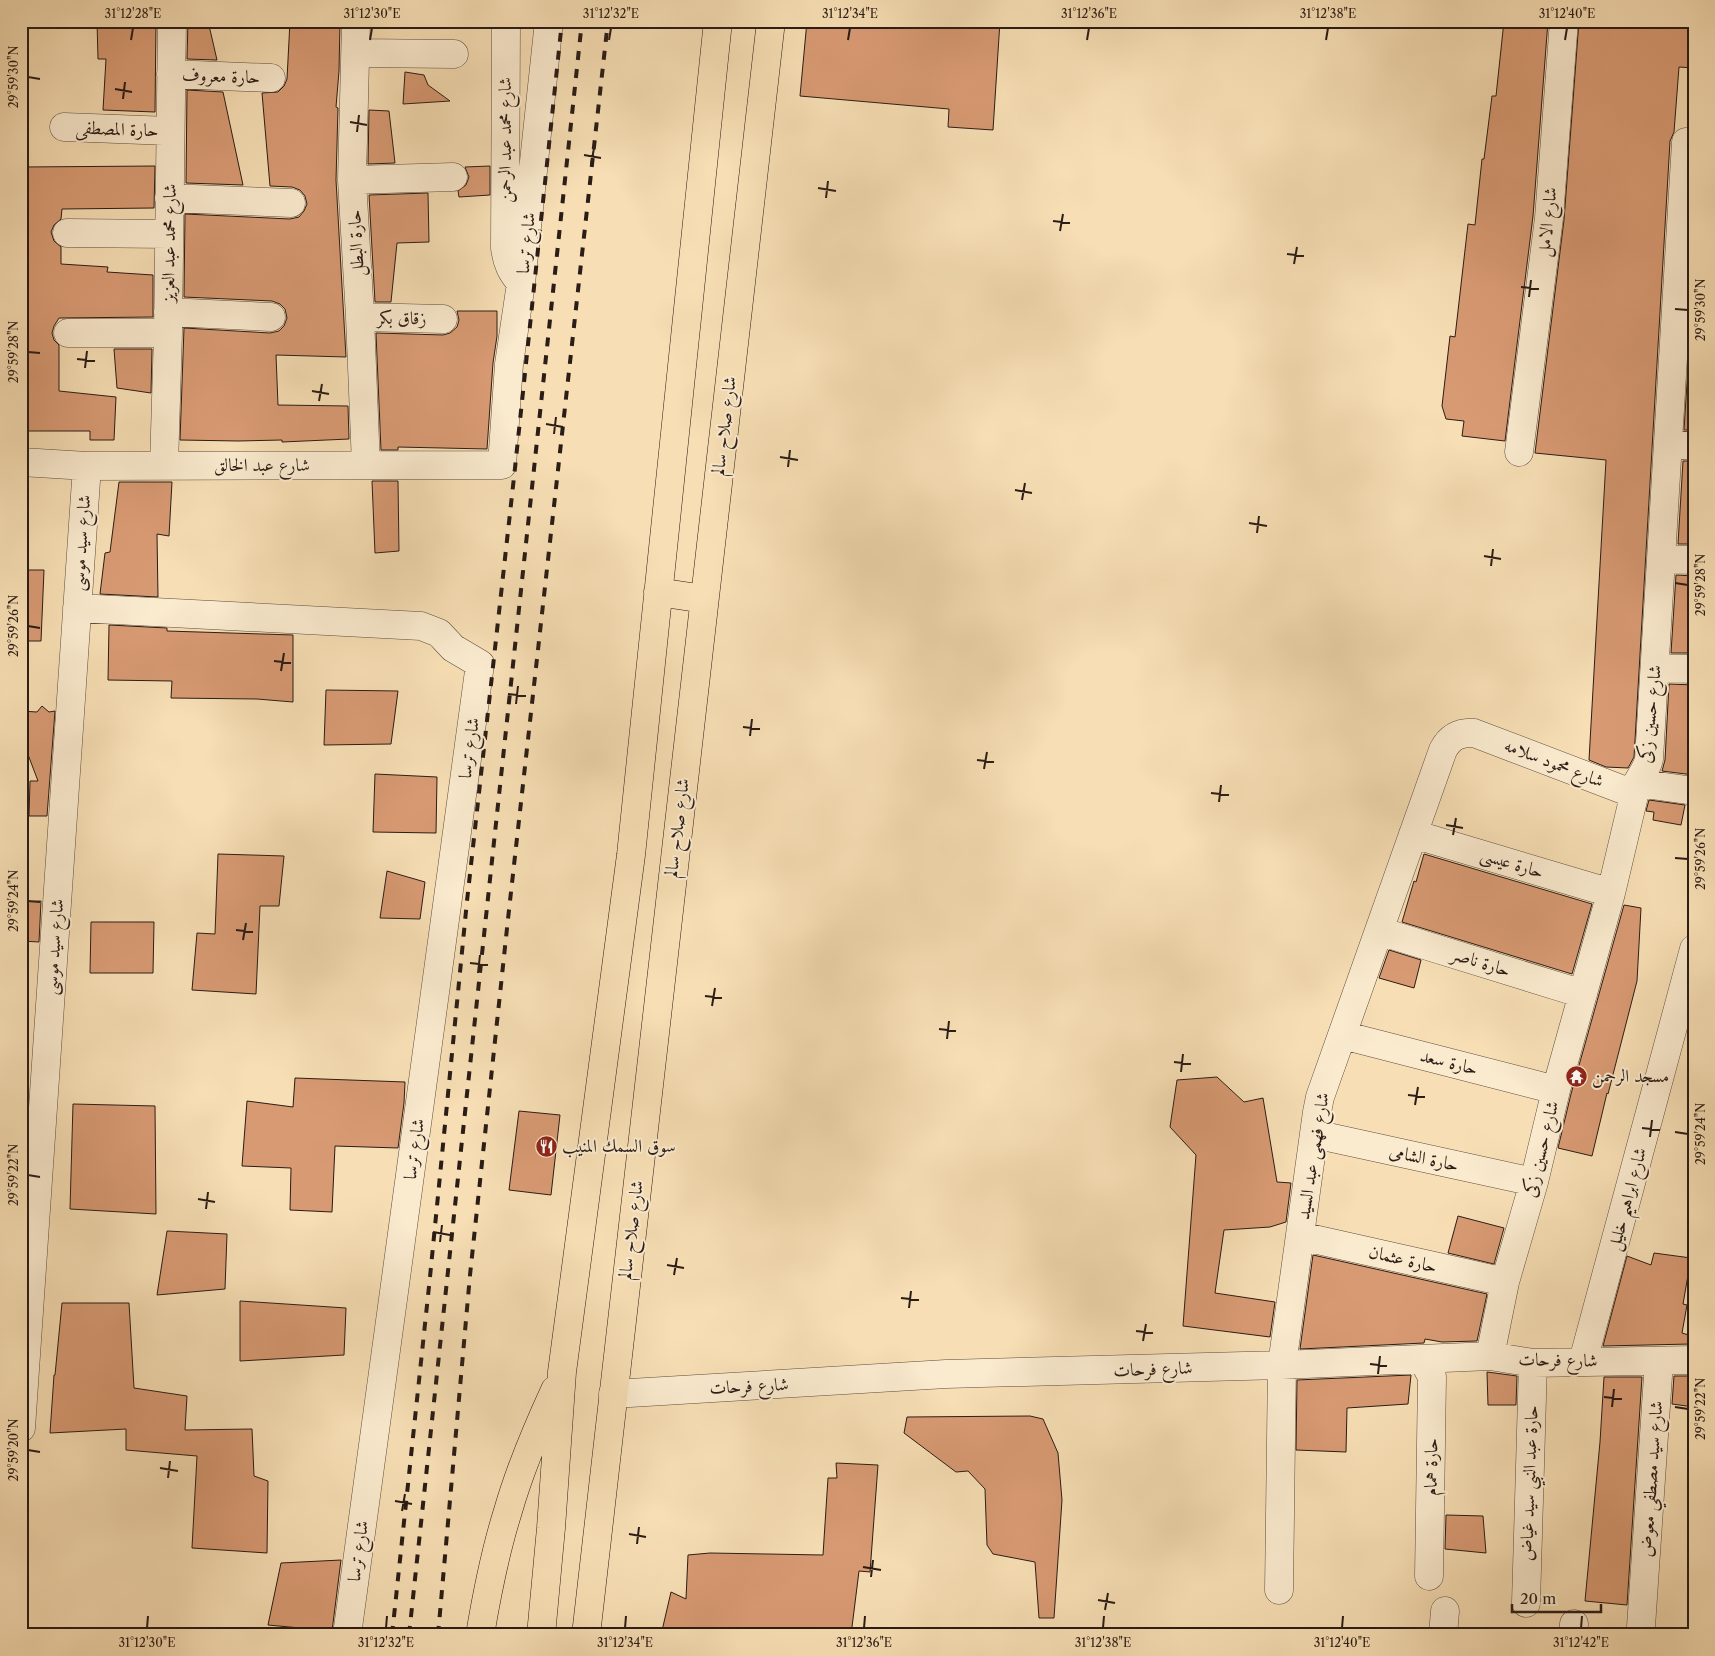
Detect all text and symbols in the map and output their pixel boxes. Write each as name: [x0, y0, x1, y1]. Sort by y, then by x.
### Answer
text: 31°12'28"E: [105, 6, 161, 21]
text: 31°12'30"E: [344, 6, 400, 21]
text: 31°12'32"E: [583, 6, 639, 21]
text: 31°12'34"E: [822, 6, 878, 21]
text: 31°12'36"E: [1061, 6, 1117, 21]
text: 31°12'38"E: [1300, 6, 1356, 21]
text: 31°12'40"E: [1539, 6, 1595, 21]
text: 29°59'30"N: [6, 46, 21, 108]
street label: حارة معروف: [181, 64, 261, 89]
street label: شارع محمد عبد الرحمن: [494, 77, 520, 203]
street label: حارة المصطفى: [75, 117, 159, 143]
street label: شارع محمد عبد العزيز: [157, 184, 185, 305]
street label: شارع الامل: [1532, 186, 1566, 258]
street label: حارة البطل: [343, 209, 371, 277]
street label: شارع ترسا: [512, 211, 544, 275]
text: 29°59'30"N: [1693, 279, 1708, 341]
street label: زقاق بكر: [375, 307, 427, 330]
text: 29°59'28"N: [6, 321, 21, 383]
street label: شارع صلاح سالم: [707, 375, 746, 478]
street label: شارع عبد الخالق: [214, 454, 310, 480]
street label: شارع سيد موسى: [67, 494, 99, 592]
text: 29°59'28"N: [1693, 554, 1708, 616]
text: 29°59'26"N: [6, 595, 21, 657]
street label: شارع حسين زكى: [1633, 664, 1670, 765]
street label: شارع ترسا: [454, 716, 488, 780]
street label: شارع محمود سلامه: [1500, 734, 1607, 796]
street label: شارع صلاح سالم: [660, 777, 699, 880]
text: 29°59'26"N: [1693, 828, 1708, 890]
street label: حارة عيسى: [1477, 843, 1546, 885]
text: 29°59'24"N: [6, 870, 21, 932]
street label: شارع سيد موسى: [40, 898, 72, 996]
street label: حارة ناصر: [1447, 942, 1513, 982]
street label: حارة سعد: [1418, 1044, 1480, 1080]
temple icon: مسجد الرحمن: [1564, 1064, 1588, 1088]
place label: مسجد الرحمن: [1592, 1065, 1669, 1088]
street label: شارع فهمى عبد السيد: [1292, 1091, 1338, 1222]
street label: شارع حسين زكى: [1517, 1098, 1567, 1201]
text: 29°59'24"N: [1693, 1103, 1708, 1165]
street label: شارع ترسا: [399, 1117, 433, 1181]
restaurant icon: سوق السمك المنيب: [534, 1134, 558, 1158]
place label: سوق السمك المنيب: [562, 1135, 676, 1158]
street label: حارة الشامى: [1387, 1140, 1461, 1176]
text: 29°59'22"N: [6, 1144, 21, 1206]
street label: شارع ابراهيم خليل: [1603, 1145, 1658, 1255]
street label: شارع صلاح سالم: [614, 1179, 653, 1282]
street label: حارة عثمان: [1367, 1240, 1439, 1278]
street label: شارع فرحات: [1518, 1348, 1598, 1376]
street label: شارع فرحات: [1113, 1357, 1193, 1385]
street label: شارع فرحات: [709, 1373, 789, 1403]
text: 29°59'22"N: [1693, 1378, 1708, 1440]
street label: شارع سيد مصطفي معوض: [1635, 1400, 1674, 1558]
street label: حارة عبد النبي سيد غياض: [1515, 1405, 1549, 1562]
text: 29°59'20"N: [6, 1418, 21, 1481]
street label: حارة همام: [1419, 1438, 1448, 1496]
street label: شارع ترسا: [343, 1519, 377, 1583]
scale bar: [1512, 1581, 1601, 1613]
text: 20 m: [1520, 1589, 1556, 1608]
text: 31°12'30"E: [119, 1635, 175, 1650]
text: 31°12'32"E: [358, 1635, 414, 1650]
text: 31°12'34"E: [597, 1635, 653, 1650]
text: 31°12'36"E: [836, 1635, 892, 1650]
text: 31°12'38"E: [1075, 1635, 1131, 1650]
text: 31°12'40"E: [1314, 1635, 1370, 1650]
text: 31°12'42"E: [1553, 1635, 1609, 1650]

